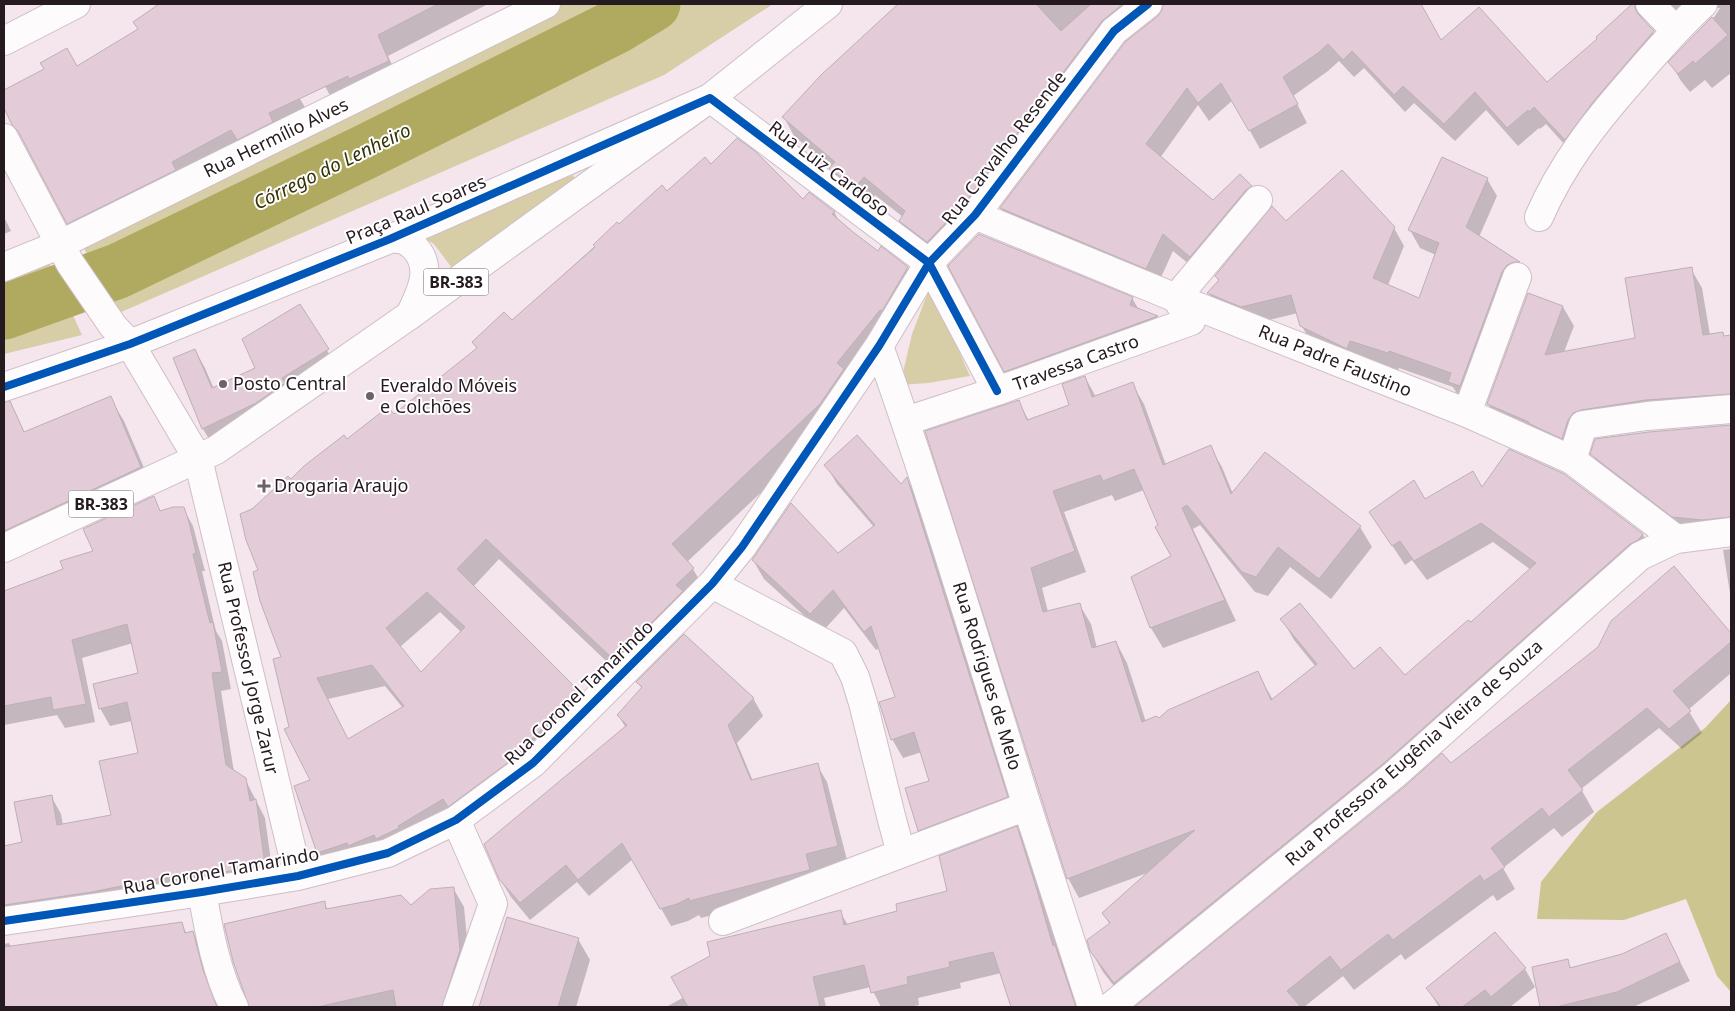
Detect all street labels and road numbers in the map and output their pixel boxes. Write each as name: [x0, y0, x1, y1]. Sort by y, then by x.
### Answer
street label: Rua Carvalho Resende: [936, 66, 1071, 229]
street label: Rua Hermílio Alves: [199, 92, 352, 183]
street label: Rua Luiz Cardoso: [764, 115, 895, 222]
street label: Praça Raul Soares: [342, 169, 489, 249]
road number: BR-383: [424, 268, 488, 296]
street label: Rua Padre Faustino: [1255, 318, 1416, 402]
street label: Travessa Castro: [1009, 328, 1142, 396]
road number: BR-383: [68, 490, 134, 518]
street label: Rua Professor Jorge Zarur: [213, 559, 285, 777]
street label: Rua Rodrigues de Melo: [948, 579, 1028, 773]
street label: Rua Coronel Tamarindo: [499, 615, 658, 770]
street label: Rua Professora Eugênia Vieira de Souza: [1280, 634, 1547, 871]
street label: Rua Coronel Tamarindo: [121, 841, 321, 899]

